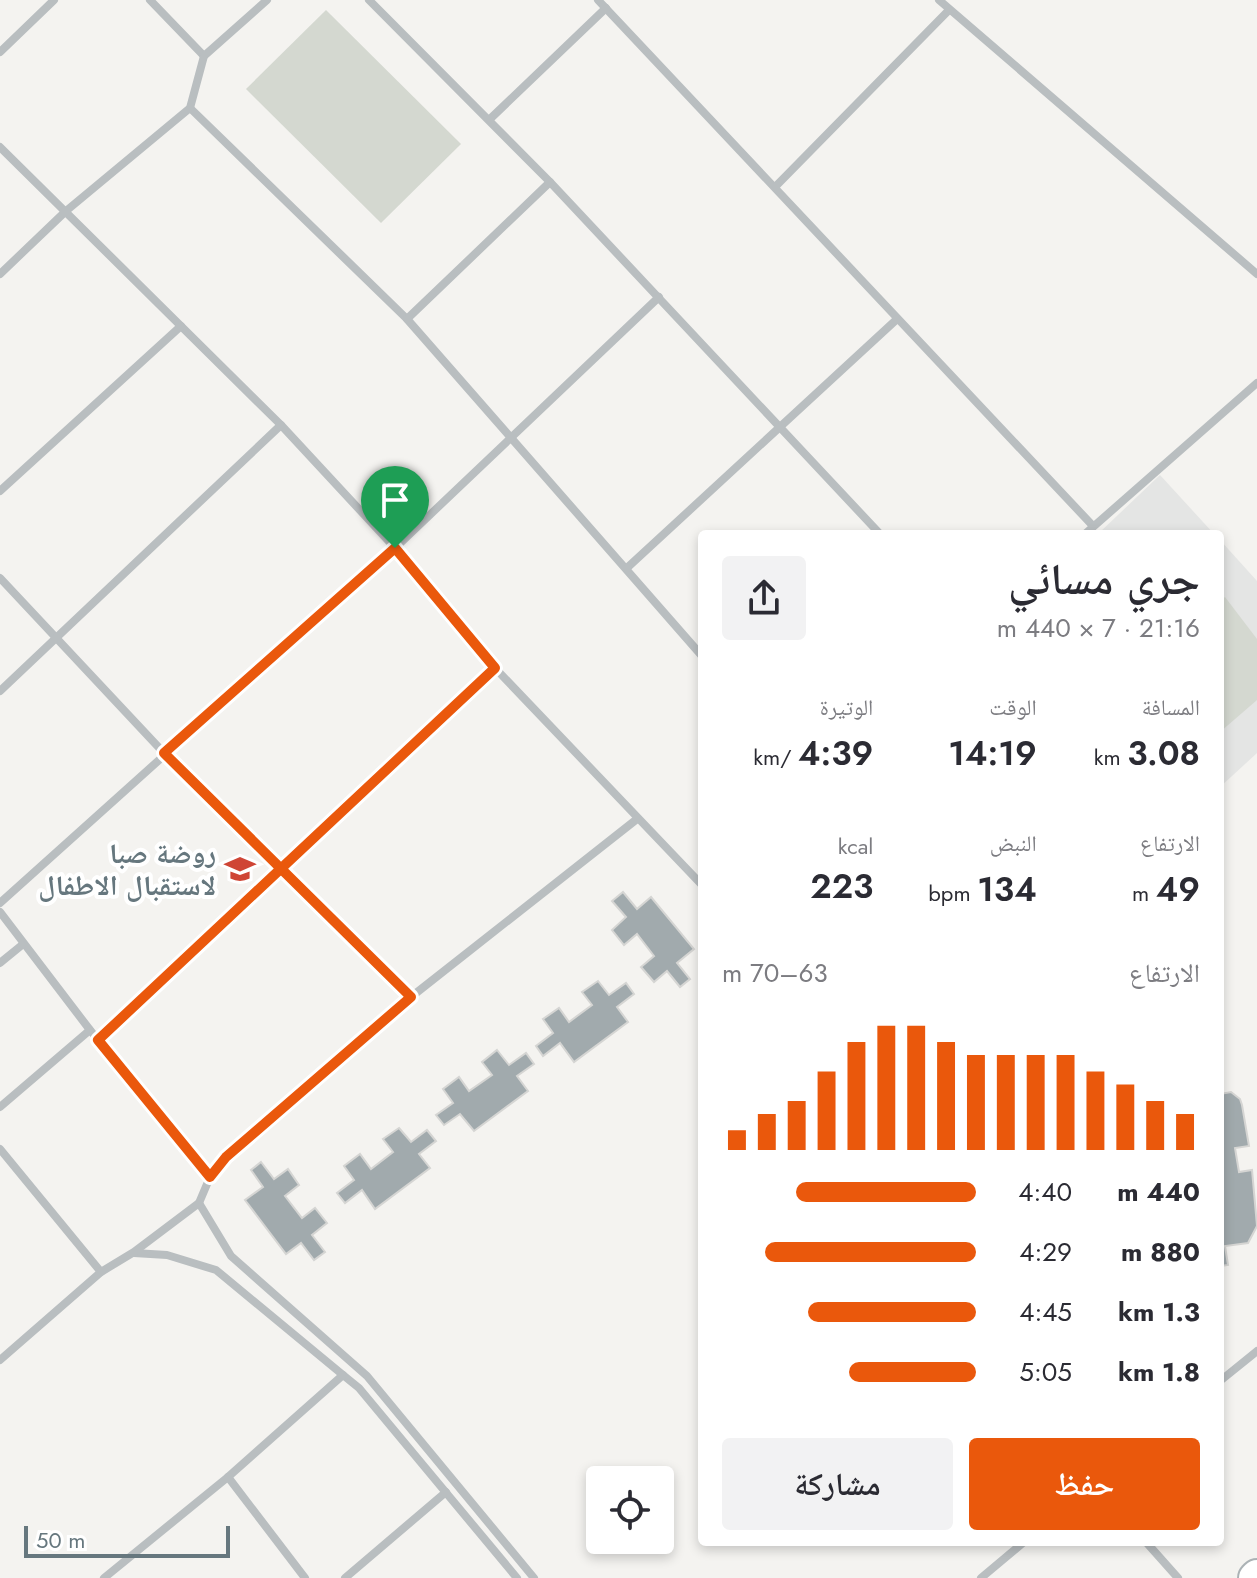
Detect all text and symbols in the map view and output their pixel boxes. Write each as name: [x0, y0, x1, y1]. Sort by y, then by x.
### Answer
pin: [361, 466, 429, 548]
icon: arrive: [373, 478, 417, 522]
text: جري مسائي: [1008, 547, 1200, 611]
button: share: [722, 556, 806, 640]
text: 21:16 · 7 × 440 m: [997, 609, 1200, 647]
text: الوتيرة: [820, 691, 873, 723]
text: الوقت: [989, 691, 1037, 723]
text: المسافة: [1142, 691, 1200, 723]
text: 4:39: [798, 729, 873, 778]
text: 14:19: [948, 729, 1037, 778]
text: 3.08: [1127, 729, 1200, 778]
text: /km: [753, 741, 798, 773]
text: km: [1094, 741, 1127, 773]
text: النبض: [990, 827, 1037, 859]
text: الارتفاع: [1140, 827, 1200, 859]
text: kcal: [838, 830, 873, 862]
place label: روضة صبا لاستقبال الاطفال: [38, 833, 216, 906]
school or university icon: روضة صبا لاستقبال الاطفال: [223, 852, 257, 886]
text: 223: [810, 862, 873, 911]
text: 134: [977, 865, 1037, 914]
text: 49: [1156, 865, 1200, 914]
text: bpm: [928, 877, 977, 909]
text: m: [1132, 877, 1156, 909]
text: 63–70 m: [722, 954, 828, 992]
text: الارتفاع: [1129, 954, 1200, 992]
text: 4:40: [1018, 1173, 1072, 1211]
text: 440 m: [1117, 1173, 1200, 1211]
text: 4:29: [1019, 1233, 1072, 1271]
text: 880 m: [1121, 1233, 1200, 1271]
text: 4:45: [1019, 1293, 1072, 1331]
text: 1.3 km: [1118, 1293, 1200, 1331]
text: 5:05: [1019, 1353, 1072, 1391]
text: 1.8 km: [1118, 1353, 1200, 1391]
button: مشاركة: [722, 1438, 953, 1530]
button: حفظ: [969, 1438, 1200, 1530]
map controls: [586, 1466, 674, 1554]
button: locate: [586, 1466, 674, 1554]
scale bar: [24, 1522, 230, 1558]
text: 50 m: [36, 1524, 85, 1556]

